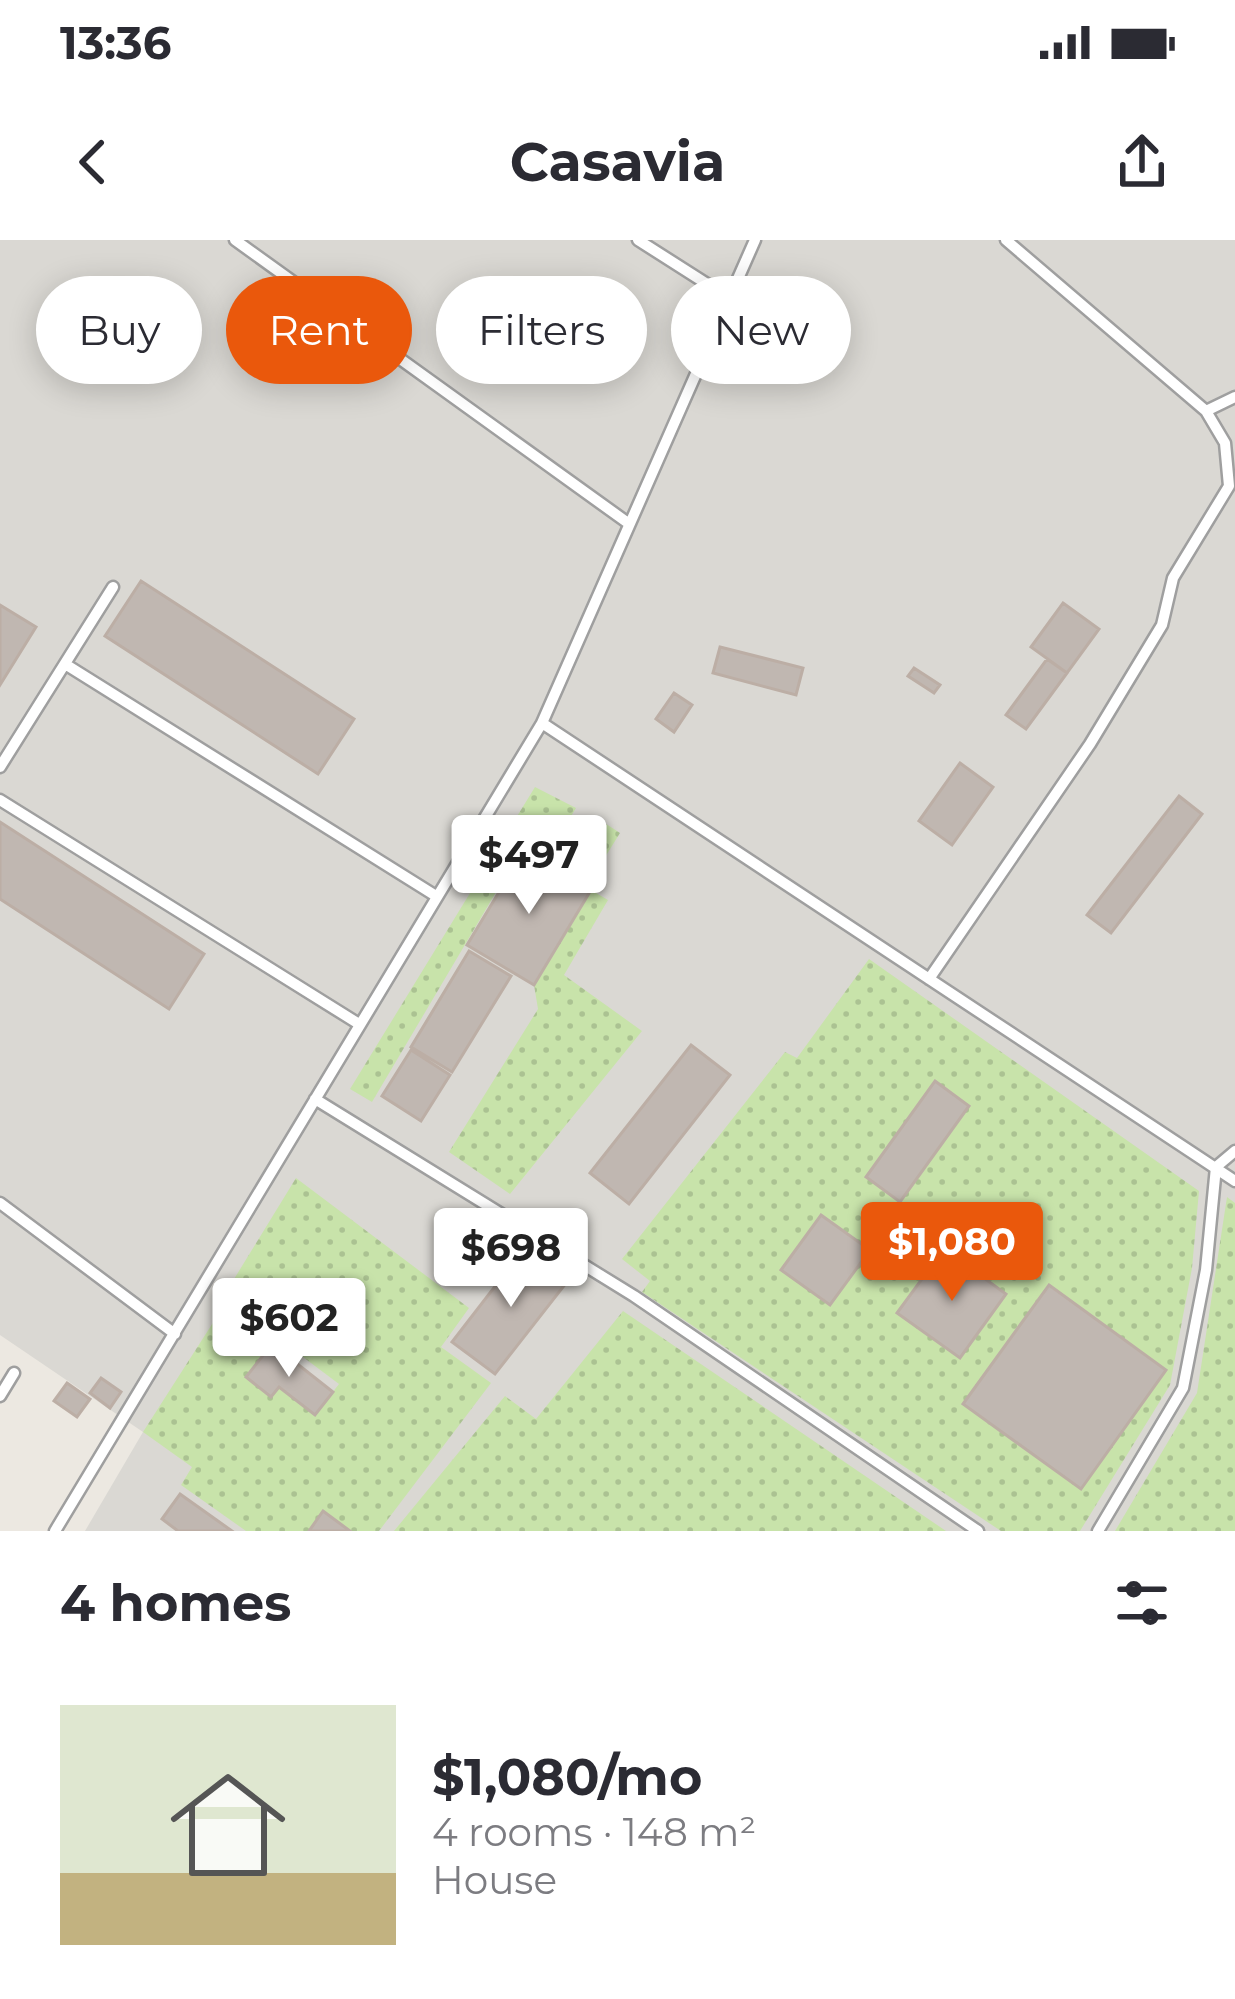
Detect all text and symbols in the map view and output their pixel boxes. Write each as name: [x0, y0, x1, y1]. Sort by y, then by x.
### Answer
text: 13:36: [60, 15, 171, 70]
icon: back: [60, 129, 126, 195]
text: Casavia: [510, 129, 725, 195]
icon: share: [1109, 129, 1175, 195]
chip: Buy: [36, 276, 202, 384]
chip: Rent: [226, 276, 412, 384]
chip: Filters: [436, 276, 647, 384]
chip: New: [671, 276, 851, 384]
pin: $497: [458, 815, 600, 917]
text: $497: [479, 830, 579, 878]
pin: $1,080: [854, 1202, 1050, 1304]
pin: $698: [440, 1208, 582, 1310]
text: $1,080: [888, 1217, 1016, 1265]
text: $698: [461, 1223, 561, 1271]
pin: $602: [218, 1278, 360, 1380]
text: $602: [239, 1293, 339, 1341]
icon: filters: [1109, 1570, 1175, 1636]
text: 4 homes: [60, 1572, 291, 1634]
text: $1,080/mo: [432, 1746, 702, 1808]
icon: home: [156, 1753, 300, 1897]
text: 4 rooms · 148 m²: [432, 1808, 756, 1856]
text: House: [432, 1856, 557, 1904]

